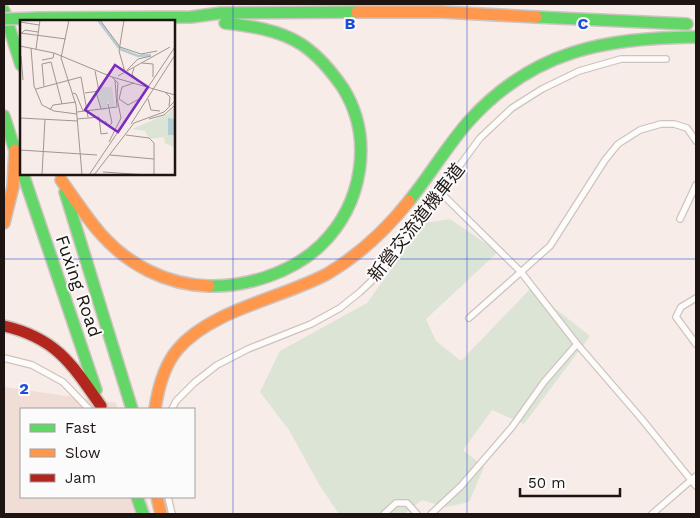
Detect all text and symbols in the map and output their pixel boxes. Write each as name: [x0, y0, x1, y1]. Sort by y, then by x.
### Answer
text: B: [345, 14, 356, 33]
text: C: [578, 14, 589, 33]
inset map: [20, 20, 175, 175]
street label: 新營交流道機車道: [363, 159, 469, 285]
street label: Fuxing Road: [52, 232, 106, 340]
text: 2: [19, 379, 29, 398]
legend: [20, 408, 195, 498]
text: Fast: [65, 419, 97, 437]
text: Slow: [65, 444, 101, 462]
scale bar: [520, 466, 620, 498]
text: Jam: [65, 469, 96, 487]
text: 50 m: [528, 474, 565, 492]

